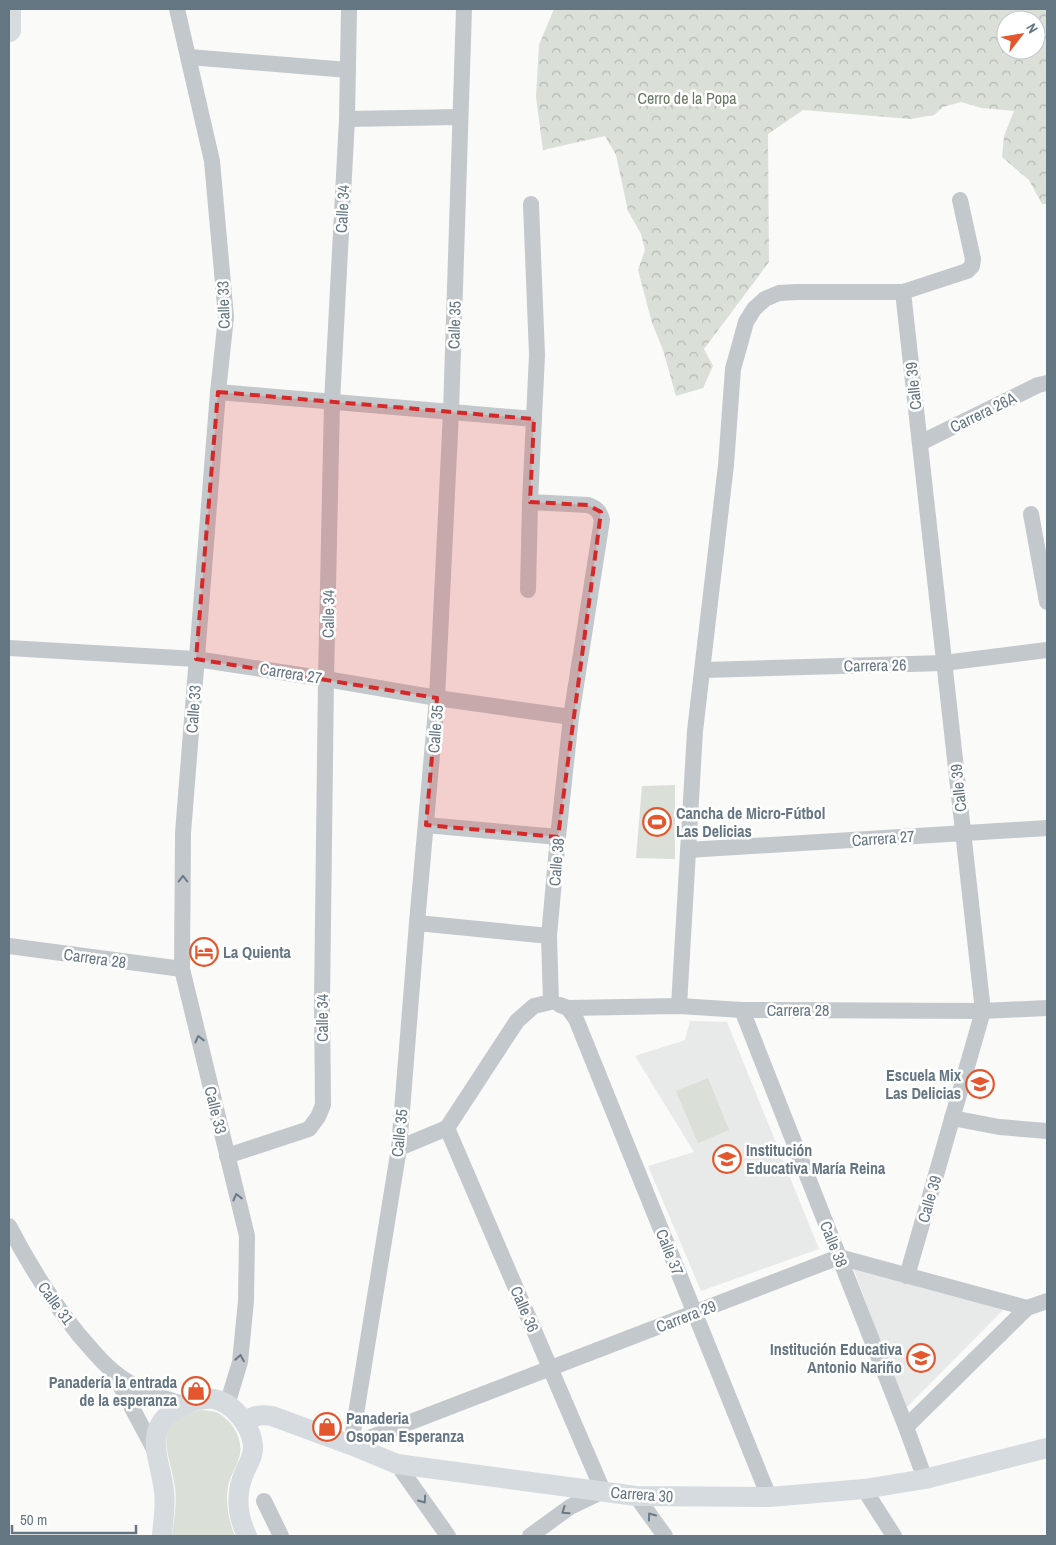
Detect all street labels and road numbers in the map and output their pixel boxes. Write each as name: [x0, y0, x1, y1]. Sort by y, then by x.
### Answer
street label: Calle 34: [330, 184, 354, 234]
street label: Calle 33: [211, 281, 235, 329]
street label: Calle 35: [442, 301, 466, 349]
street label: Calle 39: [900, 361, 926, 411]
street label: Carrera 26A: [946, 386, 1020, 438]
street label: Calle 34: [317, 590, 339, 638]
street label: Carrera 26: [843, 653, 907, 677]
street label: Carrera 27: [258, 657, 324, 689]
street label: Calle 33: [180, 684, 206, 734]
street label: Calle 35: [422, 704, 448, 754]
street label: Calle 39: [945, 763, 971, 813]
street label: Carrera 27: [851, 825, 915, 851]
street label: Calle 38: [543, 837, 569, 887]
street label: Carrera 28: [62, 943, 128, 973]
street label: Calle 34: [311, 994, 333, 1042]
street label: Carrera 28: [767, 999, 829, 1021]
street label: Calle 33: [200, 1084, 232, 1136]
street label: Calle 35: [386, 1108, 412, 1158]
street label: Calle 39: [912, 1173, 946, 1225]
street label: Calle 38: [815, 1218, 853, 1270]
street label: Calle 37: [651, 1226, 689, 1278]
street label: Calle 31: [33, 1277, 79, 1329]
street label: Calle 36: [505, 1283, 545, 1335]
street label: Carrera 29: [653, 1294, 719, 1338]
street label: Carrera 30: [610, 1481, 674, 1507]

